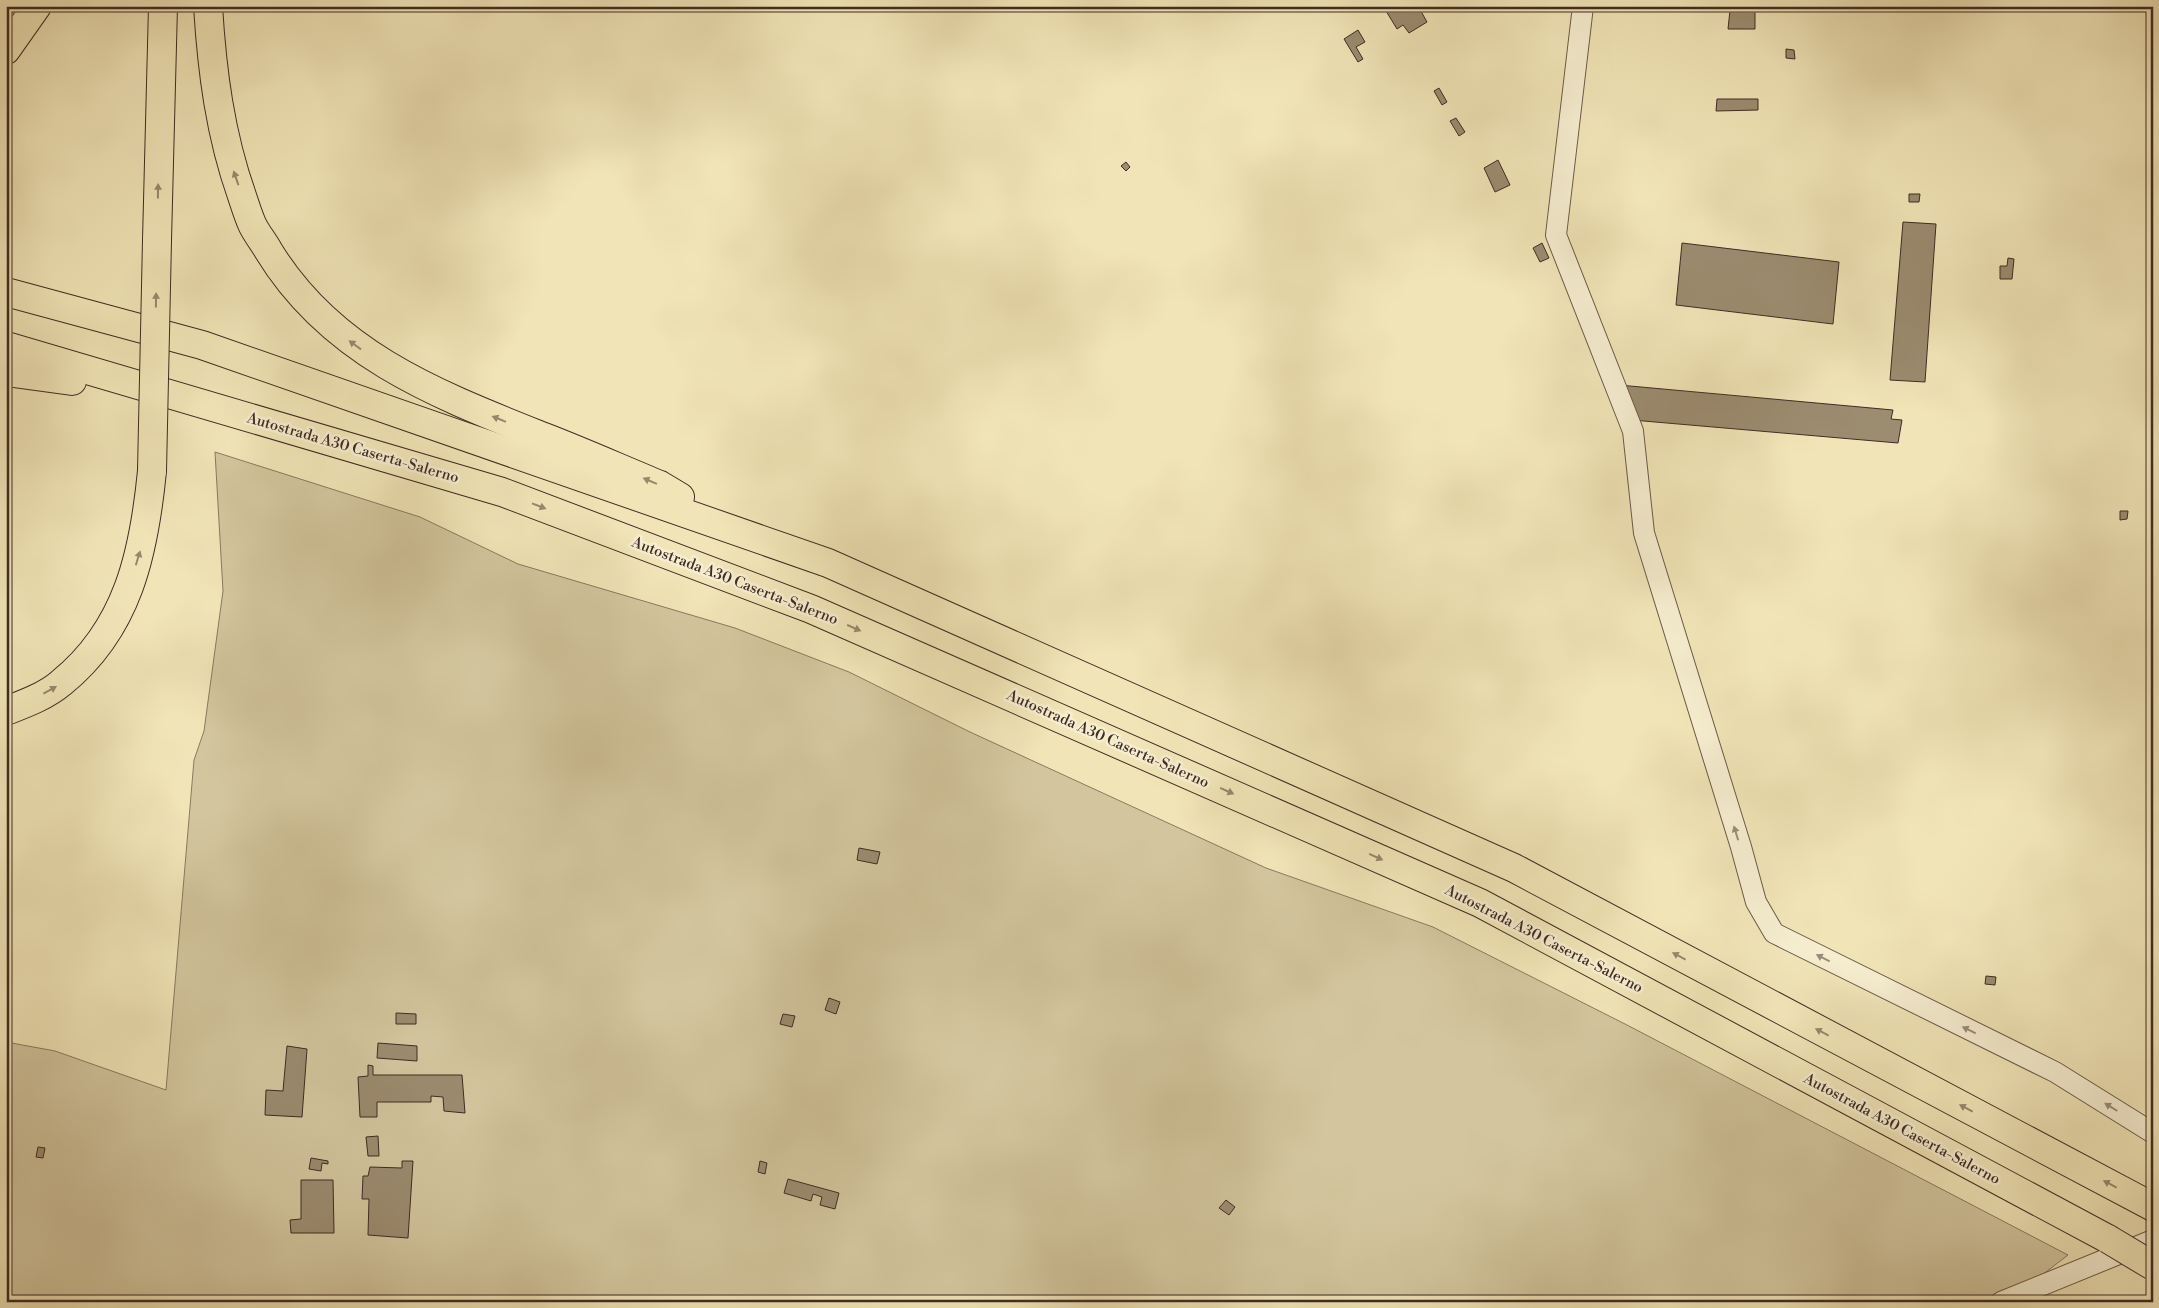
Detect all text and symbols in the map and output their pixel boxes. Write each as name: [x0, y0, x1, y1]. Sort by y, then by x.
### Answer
one-way arrow: [232, 171, 239, 186]
one-way arrow: [155, 183, 163, 199]
one-way arrow: [152, 292, 160, 308]
one-way arrow: [348, 340, 362, 350]
street label: Autostrada A30 Caserta-Salerno: [244, 408, 461, 487]
one-way arrow: [491, 415, 506, 423]
one-way arrow: [643, 476, 657, 484]
one-way arrow: [532, 502, 547, 510]
street label: Autostrada A30 Caserta-Salerno: [628, 532, 841, 629]
one-way arrow: [135, 550, 143, 565]
one-way arrow: [847, 624, 861, 632]
street label: Autostrada A30 Caserta-Salerno: [1003, 685, 1212, 792]
one-way arrow: [43, 686, 58, 694]
one-way arrow: [1220, 788, 1234, 796]
one-way arrow: [1732, 825, 1740, 840]
one-way arrow: [1369, 853, 1383, 861]
street label: Autostrada A30 Caserta-Salerno: [1441, 880, 1646, 997]
one-way arrow: [1672, 952, 1686, 960]
one-way arrow: [1816, 954, 1830, 962]
one-way arrow: [1962, 1025, 1976, 1033]
one-way arrow: [1815, 1028, 1830, 1036]
street label: Autostrada A30 Caserta-Salerno: [1800, 1069, 2003, 1189]
one-way arrow: [2105, 1102, 2118, 1111]
one-way arrow: [1959, 1104, 1973, 1112]
one-way arrow: [2102, 1180, 2117, 1188]

